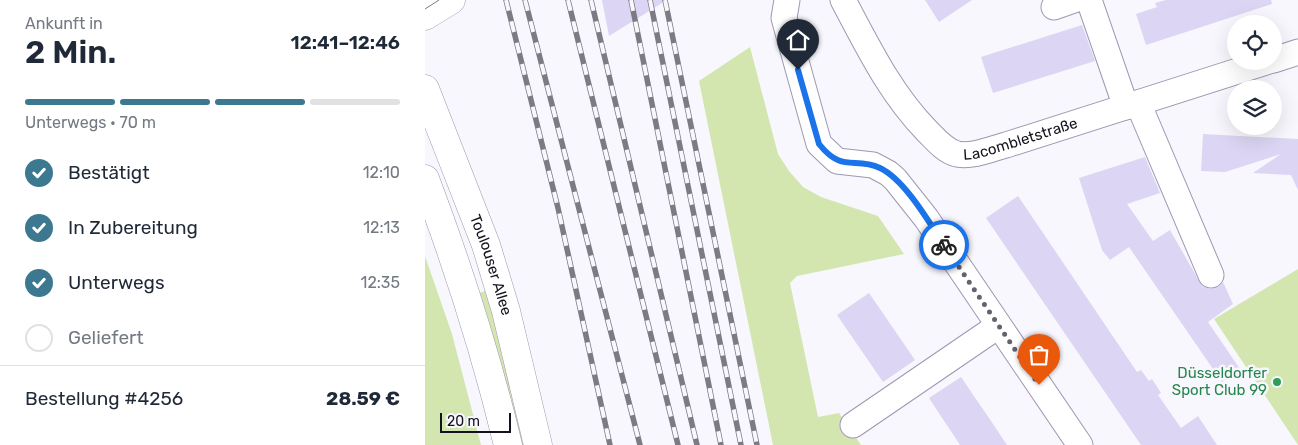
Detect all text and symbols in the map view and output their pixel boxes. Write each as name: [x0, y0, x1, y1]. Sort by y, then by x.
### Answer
text: Ankunft in: [25, 14, 103, 33]
map controls: [1227, 15, 1282, 135]
button: locate: [1227, 15, 1282, 70]
pin: [777, 19, 819, 70]
icon: home: [784, 26, 812, 54]
text: 12:41–12:46: [291, 31, 400, 54]
text: 2 Min.: [25, 33, 116, 71]
button: layers: [1227, 80, 1282, 135]
text: Unterwegs · 70 m: [25, 113, 156, 132]
street label: Lacombletstraße: [963, 114, 1080, 164]
icon: check: [25, 159, 53, 187]
text: Bestätigt: [68, 161, 150, 184]
text: 12:10: [363, 163, 400, 182]
street label: Toulouser Allee: [466, 212, 516, 318]
icon: check: [25, 214, 53, 242]
text: In Zubereitung: [68, 216, 198, 239]
text: 12:13: [363, 218, 400, 237]
courier: [919, 220, 969, 270]
icon: bike: [930, 231, 958, 259]
icon: check: [25, 269, 53, 297]
text: Unterwegs: [68, 271, 165, 294]
text: 12:35: [361, 273, 400, 292]
text: Geliefert: [68, 326, 144, 349]
pin: [1018, 334, 1060, 385]
icon: bag: [1025, 341, 1053, 369]
place label: Düsseldorfer Sport Club 99: [1172, 364, 1267, 399]
marker: Düsseldorfer Sport Club 99: [1271, 376, 1283, 388]
text: Bestellung #4256: [25, 387, 183, 410]
text: 28.59 €: [326, 387, 400, 410]
scale bar: [440, 410, 511, 433]
text: 20 m: [447, 413, 480, 430]

